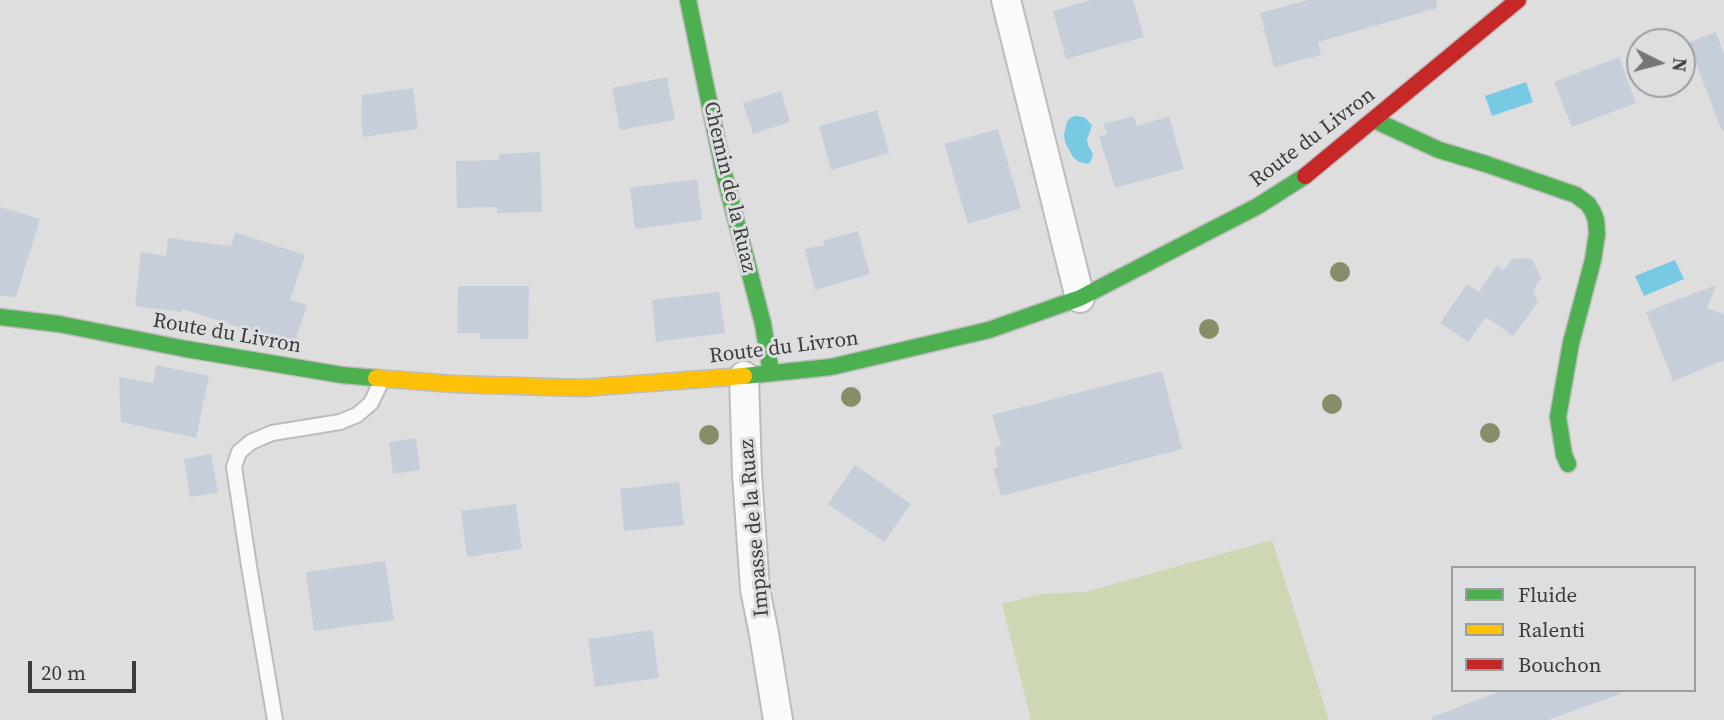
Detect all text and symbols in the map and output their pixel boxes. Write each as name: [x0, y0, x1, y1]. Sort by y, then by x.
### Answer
north arrow: [1626, 28, 1696, 98]
text: N: [1666, 57, 1694, 73]
street label: Route du Livron: [1245, 83, 1381, 193]
street label: Chemin de la Ruaz: [697, 99, 761, 275]
street label: Route du Livron: [151, 309, 303, 359]
street label: Route du Livron: [708, 326, 860, 370]
street label: Impasse de la Ruaz: [735, 438, 775, 618]
legend: [1451, 566, 1696, 692]
text: Fluide: [1518, 580, 1577, 609]
text: Ralenti: [1518, 615, 1585, 644]
scale bar: [32, 646, 140, 690]
text: Bouchon: [1518, 650, 1601, 679]
text: 20 m: [41, 658, 86, 687]

